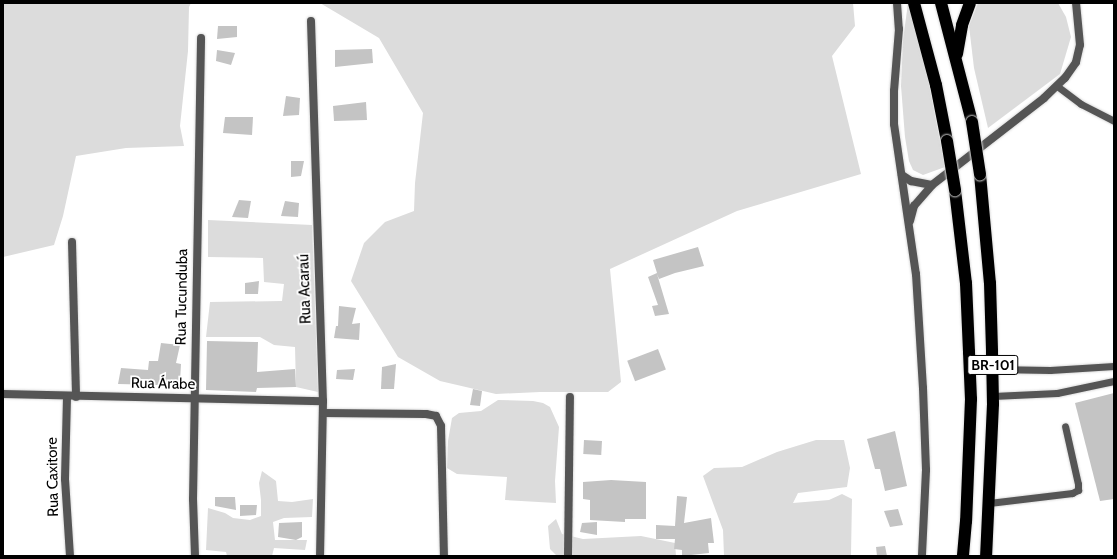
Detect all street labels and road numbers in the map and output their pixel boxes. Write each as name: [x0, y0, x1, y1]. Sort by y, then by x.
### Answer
street label: Rua Tucunduba: [172, 249, 192, 345]
street label: Rua Acaraú: [295, 254, 315, 324]
road number: BR-101: [967, 353, 1019, 377]
street label: Rua Árabe: [131, 374, 195, 394]
street label: Rua Caxitore: [43, 437, 63, 517]

